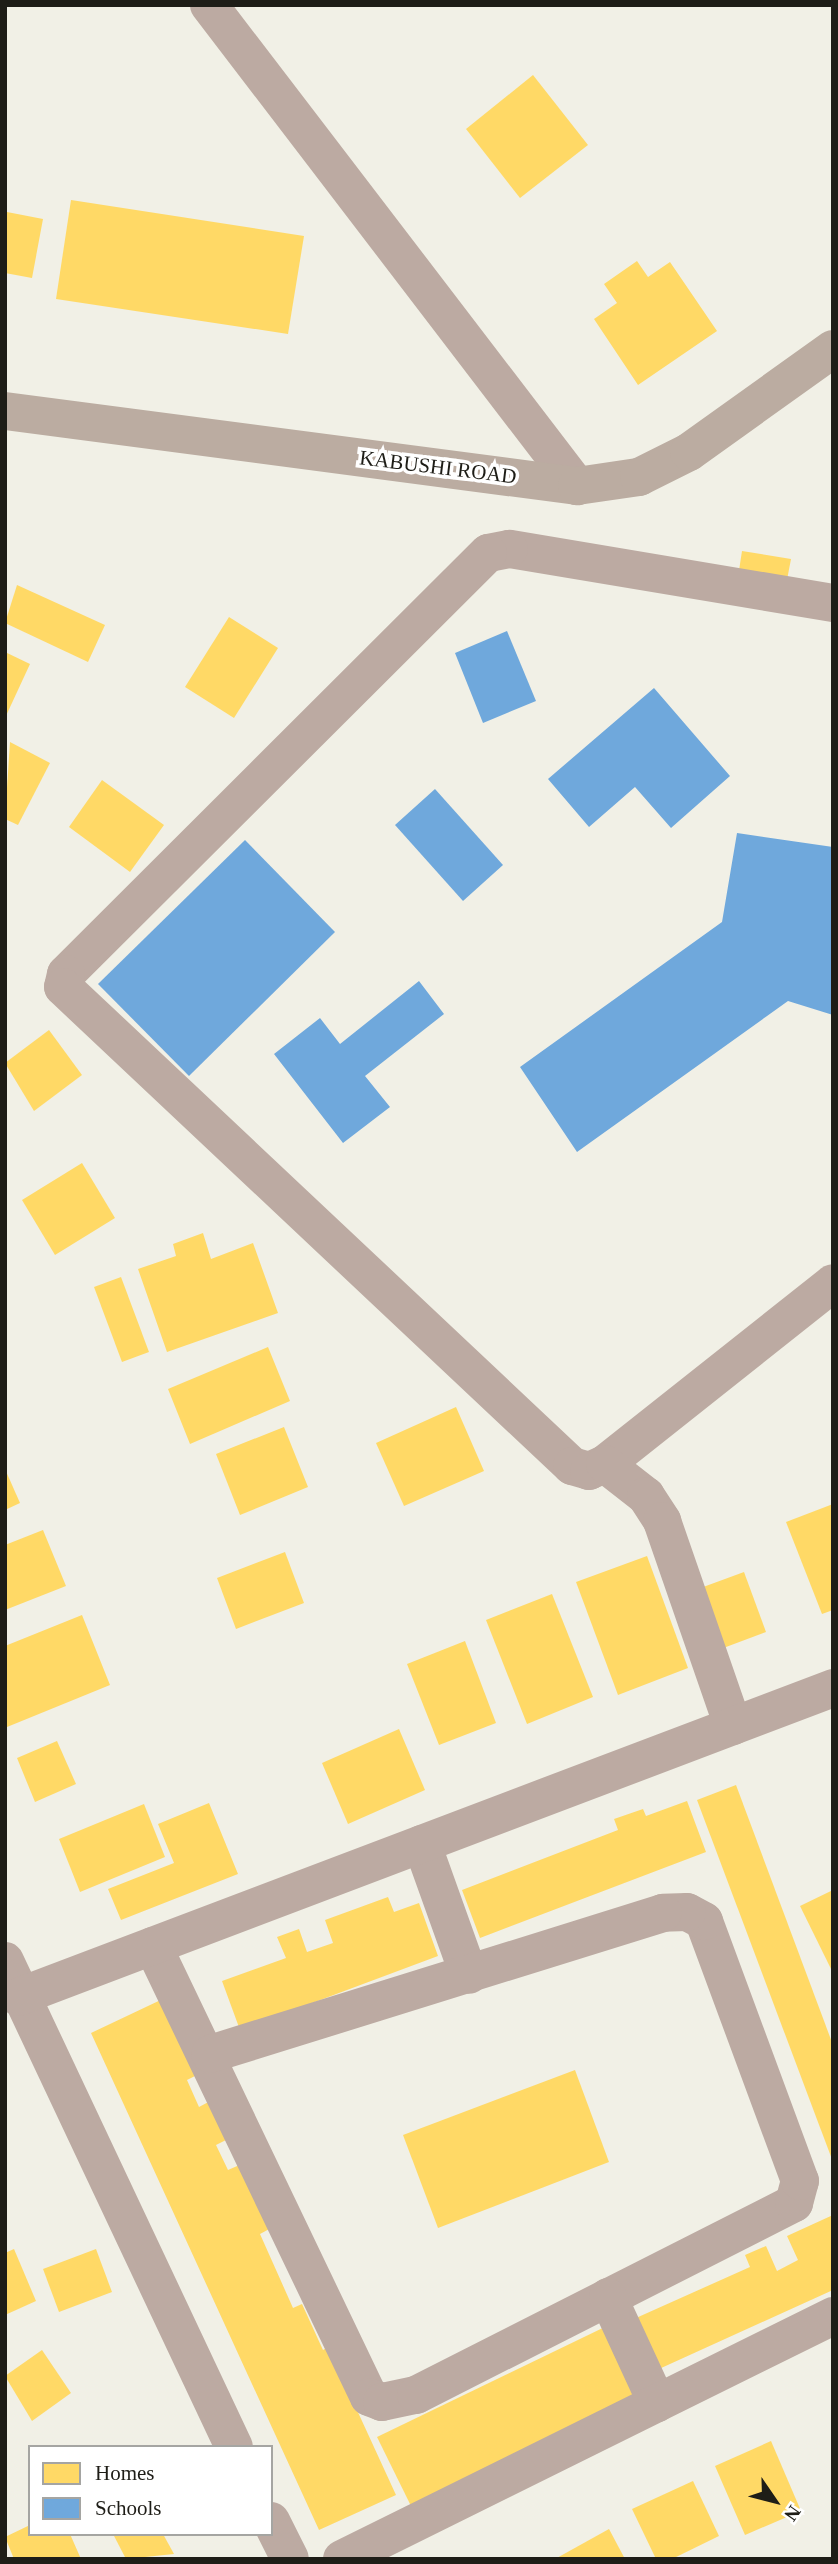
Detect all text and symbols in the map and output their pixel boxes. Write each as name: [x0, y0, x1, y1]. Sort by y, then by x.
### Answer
street label: KABUSHI ROAD: [358, 445, 518, 489]
legend: [28, 2445, 273, 2536]
text: Homes: [95, 2461, 155, 2485]
north arrow: [740, 2466, 810, 2536]
text: Schools: [95, 2496, 162, 2520]
text: N: [780, 2502, 805, 2525]

